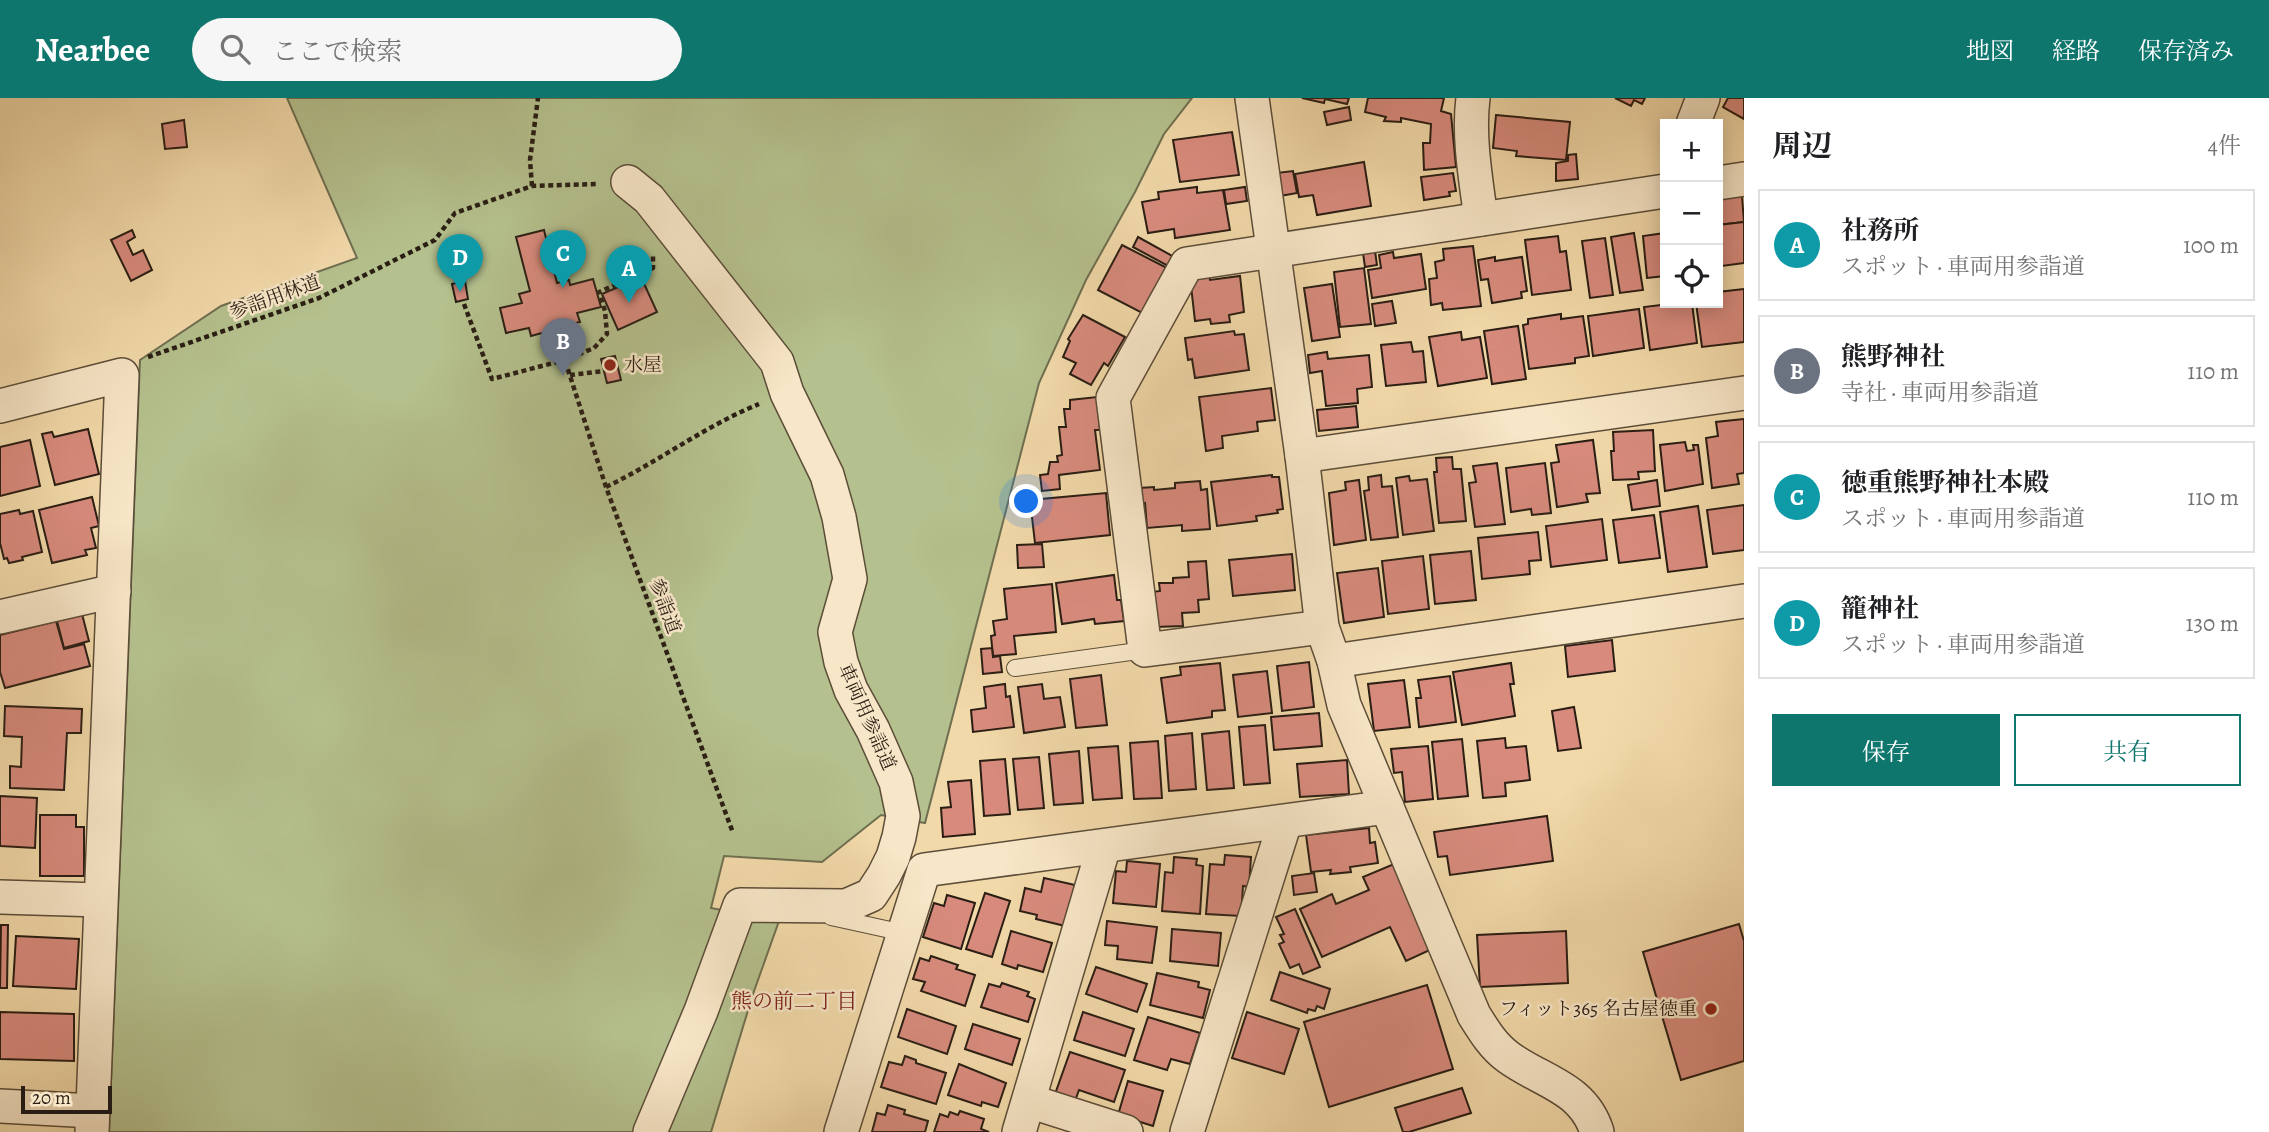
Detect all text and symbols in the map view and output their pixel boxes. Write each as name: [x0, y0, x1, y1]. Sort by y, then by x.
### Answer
search box: [192, 18, 682, 81]
text: Nearbee: [35, 27, 150, 72]
icon: search: [216, 30, 254, 68]
text: ここで検索: [272, 34, 402, 69]
text: 地図: [1966, 35, 2014, 67]
text: 経路: [2052, 35, 2100, 67]
text: 保存済み: [2138, 35, 2234, 67]
map controls: [1660, 119, 1723, 308]
button: +: [1660, 119, 1723, 182]
text: 周辺: [1772, 126, 1832, 166]
text: 4件: [2208, 130, 2241, 161]
button: −: [1660, 182, 1723, 245]
text: 社務所: [1841, 213, 1919, 248]
pin: C: [540, 230, 586, 288]
text: A: [1790, 230, 1804, 261]
text: 100 m: [2183, 230, 2239, 261]
pin: D: [437, 234, 483, 292]
pin: A: [606, 245, 652, 303]
button: locate: [1660, 245, 1723, 308]
text: スポット · 車両用参詣道: [1841, 251, 2085, 282]
street label: 参詣用林道: [226, 269, 324, 325]
pin: B: [540, 318, 586, 376]
text: 熊野神社: [1841, 339, 1945, 374]
place label: 水屋: [624, 352, 662, 378]
text: B: [1790, 356, 1804, 387]
text: 110 m: [2187, 356, 2239, 387]
marker: 水屋: [602, 357, 618, 373]
text: 寺社 · 車両用参詣道: [1841, 377, 2039, 408]
text: 徳重熊野神社本殿: [1841, 465, 2049, 500]
text: C: [1790, 482, 1804, 513]
text: 110 m: [2187, 482, 2239, 513]
your location: [1009, 484, 1043, 518]
text: スポット · 車両用参詣道: [1841, 503, 2085, 534]
street label: 参詣道: [643, 575, 687, 637]
text: 籠神社: [1841, 591, 1919, 626]
text: D: [1789, 608, 1805, 639]
text: 130 m: [2186, 608, 2239, 639]
text: スポット · 車両用参詣道: [1841, 629, 2085, 660]
street label: 車両用参詣道: [832, 660, 902, 774]
button: 保存: [1772, 714, 2000, 786]
button: 共有: [2014, 714, 2241, 786]
district label: 熊の前二丁目: [731, 987, 857, 1015]
place label: フィット365 名古屋徳重: [1499, 996, 1697, 1022]
marker: フィット365 名古屋徳重: [1703, 1001, 1719, 1017]
scale bar: [21, 1083, 112, 1115]
text: 20 m: [32, 1085, 71, 1111]

